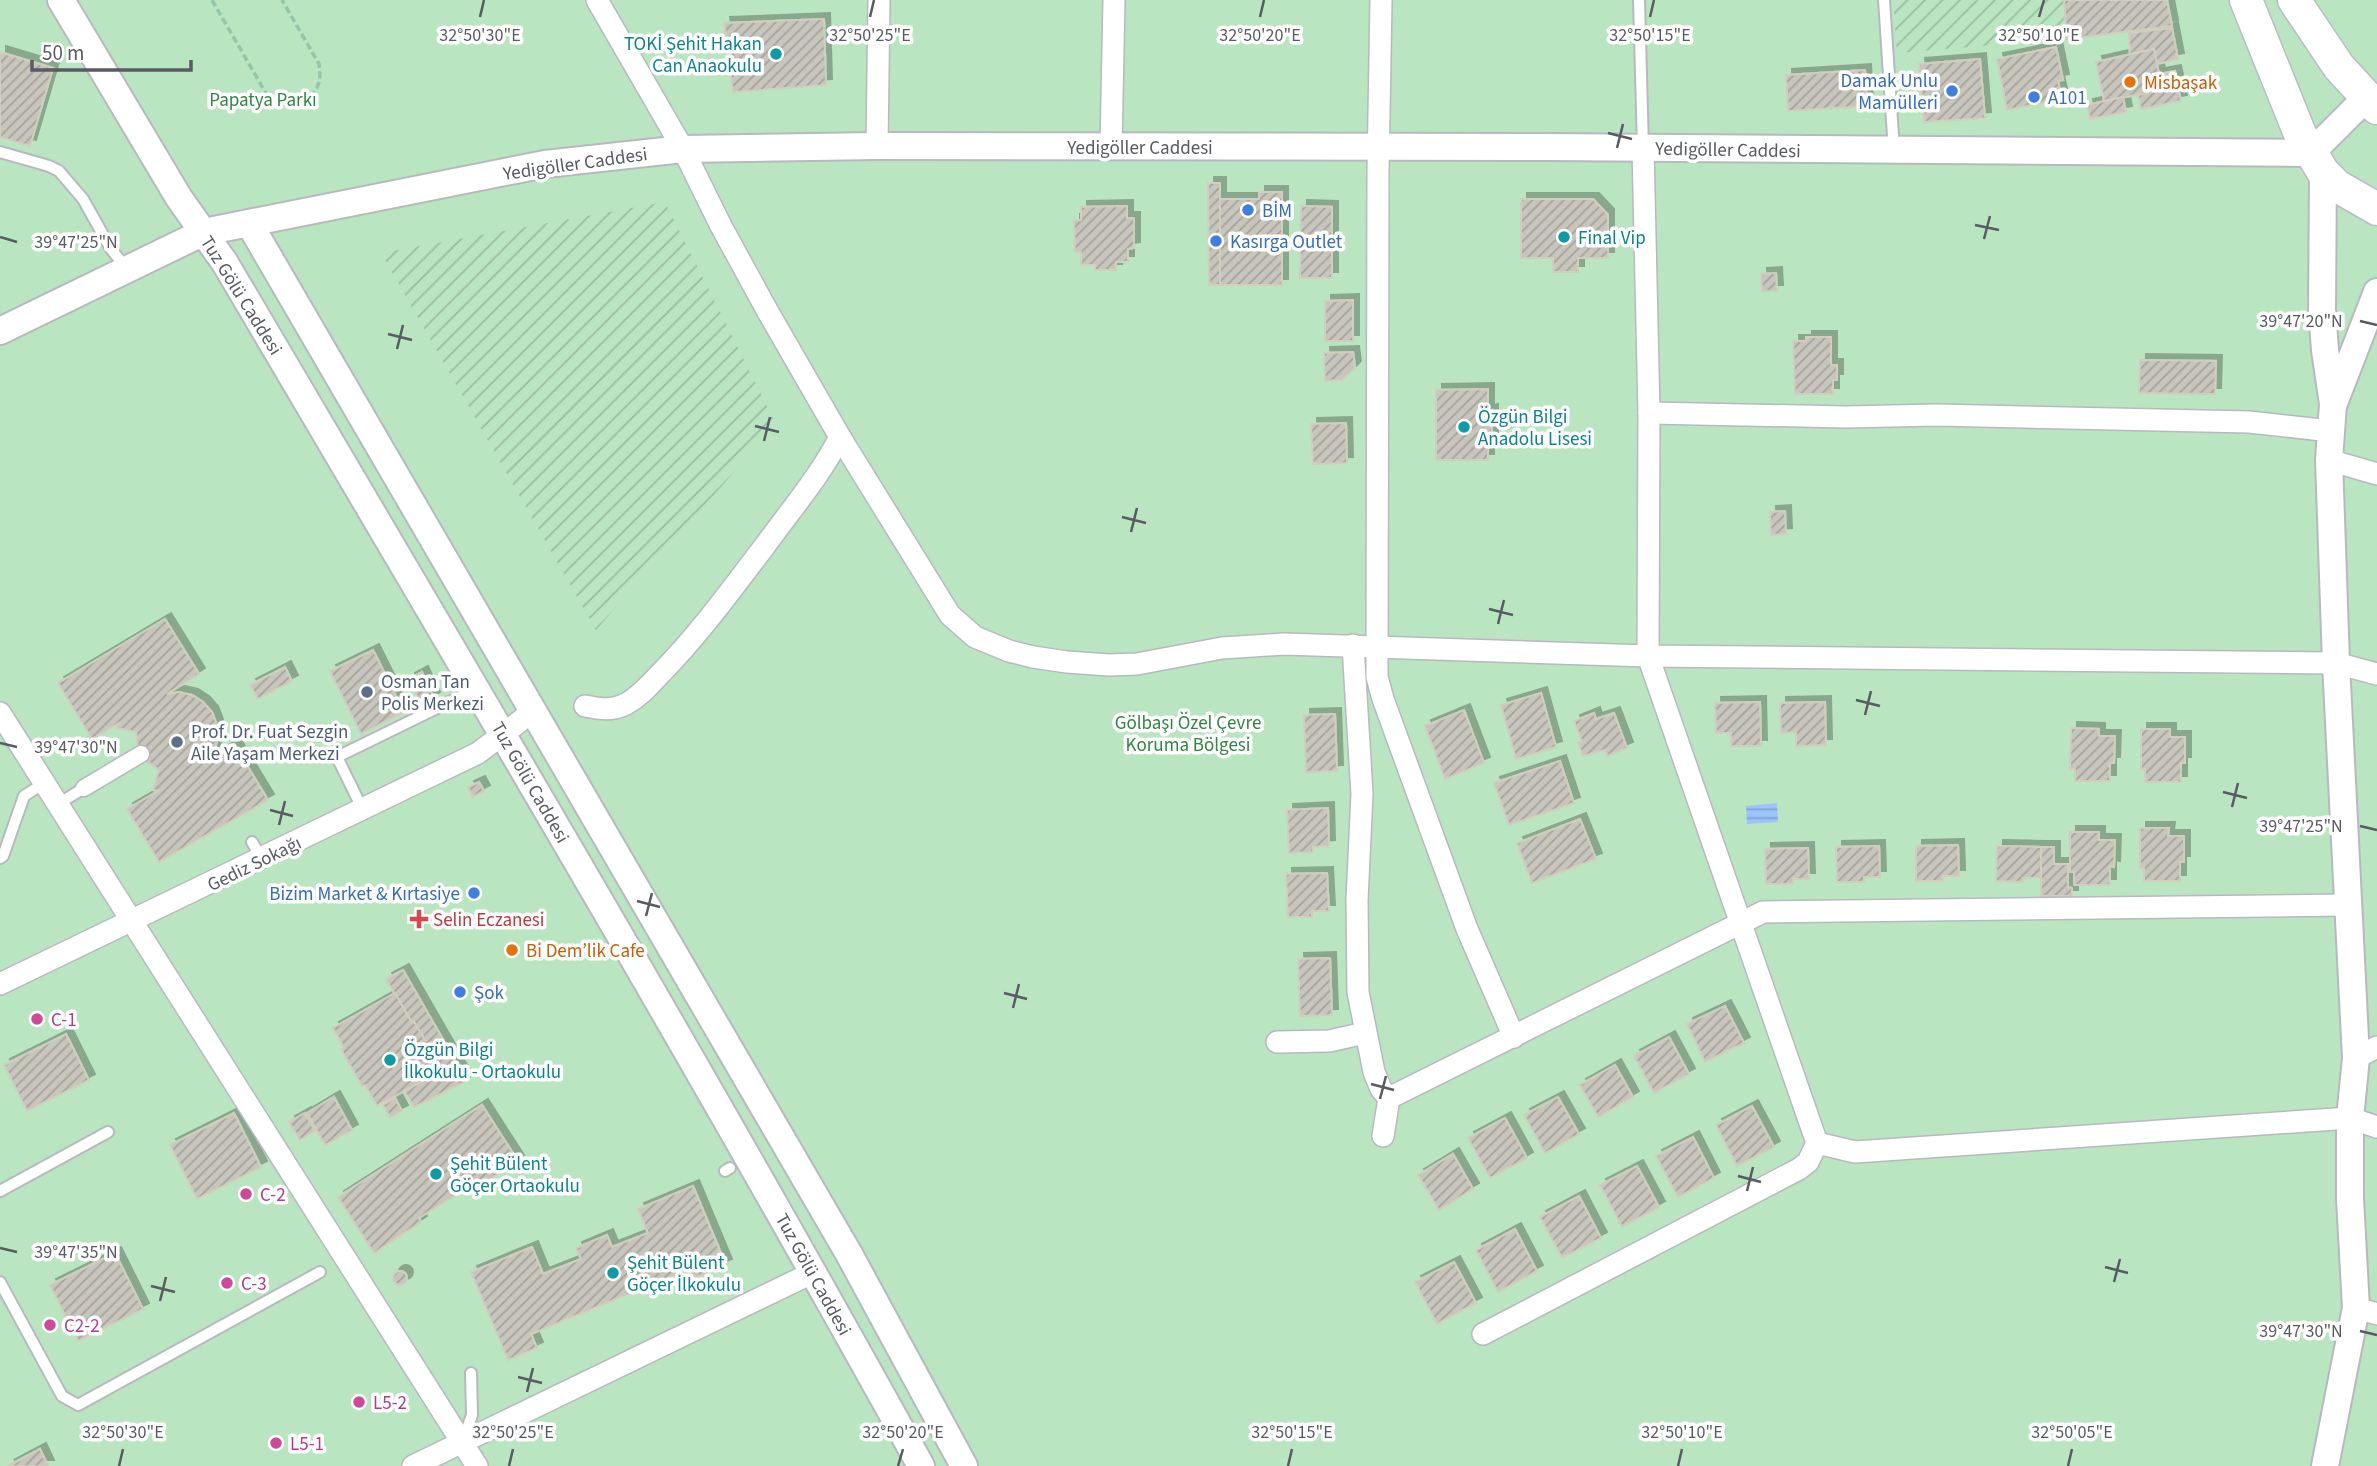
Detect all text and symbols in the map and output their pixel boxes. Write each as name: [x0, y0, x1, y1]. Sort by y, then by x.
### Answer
text: 32°50'30"E: [439, 23, 521, 48]
text: 32°50'25"E: [829, 23, 911, 48]
text: 32°50'20"E: [1219, 23, 1301, 48]
text: 32°50'15"E: [1609, 23, 1691, 48]
text: 32°50'10"E: [1998, 23, 2080, 48]
scale bar: [32, 28, 191, 72]
place label: TOKİ Şehit Hakan Can Anaokulu: [624, 31, 762, 80]
text: 50 m: [42, 38, 84, 68]
marker: TOKİ Şehit Hakan Can Anaokulu: [768, 46, 784, 62]
place label: Damak Unlu Mamülleri: [1840, 68, 1938, 117]
place label: Misbaşak: [2144, 70, 2218, 97]
marker: Misbaşak: [2122, 74, 2138, 90]
marker: Damak Unlu Mamülleri: [1944, 83, 1960, 99]
place label: A101: [2048, 85, 2087, 112]
park label: Papatya Parkı: [209, 87, 317, 114]
marker: A101: [2026, 89, 2042, 105]
street label: Yedigöller Caddesi: [1066, 135, 1213, 162]
street label: Yedigöller Caddesi: [1654, 136, 1801, 165]
street label: Yedigöller Caddesi: [500, 141, 649, 188]
place label: BİM: [1262, 198, 1292, 225]
marker: BİM: [1240, 202, 1256, 218]
place label: Final Vip: [1578, 225, 1646, 252]
place label: Kasırga Outlet: [1230, 229, 1343, 256]
marker: Final Vip: [1556, 229, 1572, 245]
text: 39°47'25"N: [34, 230, 118, 255]
street label: Tuz Gölü Caddesi: [193, 231, 288, 361]
marker: Kasırga Outlet: [1208, 233, 1224, 249]
text: 39°47'20"N: [2259, 309, 2343, 334]
place label: Özgün Bilgi Anadolu Lisesi: [1478, 404, 1592, 453]
marker: Özgün Bilgi Anadolu Lisesi: [1456, 419, 1472, 435]
place label: Osman Tan Polis Merkezi: [381, 669, 484, 718]
marker: Osman Tan Polis Merkezi: [359, 684, 375, 700]
park label: Gölbaşı Özel Çevre Koruma Bölgesi: [1115, 710, 1261, 759]
street label: Tuz Gölü Caddesi: [484, 717, 575, 848]
place label: Prof. Dr. Fuat Sezgin Aile Yaşam Merkezi: [191, 719, 348, 768]
marker: Prof. Dr. Fuat Sezgin Aile Yaşam Merkezi: [169, 734, 185, 750]
text: 39°47'30"N: [34, 735, 118, 760]
text: 39°47'25"N: [2259, 814, 2343, 839]
street label: Gediz Sokağı: [203, 830, 306, 899]
place label: Bizim Market & Kırtasiye: [269, 881, 460, 908]
marker: Bizim Market & Kırtasiye: [466, 885, 482, 901]
place label: Selin Eczanesi: [433, 907, 544, 934]
marker: Selin Eczanesi: [411, 911, 427, 927]
place label: Bi Dem’lik Cafe: [526, 938, 645, 965]
marker: Bi Dem’lik Cafe: [504, 942, 520, 958]
place label: Şok: [474, 980, 504, 1007]
marker: Şok: [452, 984, 468, 1000]
place label: C-1: [51, 1007, 77, 1034]
marker: C-1: [29, 1011, 45, 1027]
place label: Özgün Bilgi İlkokulu - Ortaokulu: [404, 1037, 561, 1086]
marker: Özgün Bilgi İlkokulu - Ortaokulu: [382, 1052, 398, 1068]
place label: Şehit Bülent Göçer Ortaokulu: [450, 1151, 580, 1200]
marker: Şehit Bülent Göçer Ortaokulu: [428, 1166, 444, 1182]
place label: C-2: [260, 1182, 286, 1209]
marker: C-2: [238, 1186, 254, 1202]
street label: Tuz Gölü Caddesi: [768, 1209, 857, 1341]
text: 39°47'35"N: [34, 1240, 118, 1265]
place label: Şehit Bülent Göçer İlkokulu: [627, 1250, 741, 1299]
marker: Şehit Bülent Göçer İlkokulu: [605, 1265, 621, 1281]
place label: C-3: [241, 1271, 267, 1298]
marker: C-3: [219, 1275, 235, 1291]
place label: C2-2: [64, 1313, 100, 1340]
marker: C2-2: [42, 1317, 58, 1333]
text: 39°47'30"N: [2259, 1319, 2343, 1344]
place label: L5-2: [373, 1390, 407, 1417]
marker: L5-2: [351, 1394, 367, 1410]
text: 32°50'30"E: [82, 1420, 164, 1445]
text: 32°50'25"E: [472, 1420, 554, 1445]
text: 32°50'20"E: [862, 1420, 944, 1445]
text: 32°50'15"E: [1251, 1420, 1333, 1445]
text: 32°50'10"E: [1641, 1420, 1723, 1445]
text: 32°50'05"E: [2031, 1420, 2113, 1445]
place label: L5-1: [290, 1431, 324, 1458]
marker: L5-1: [268, 1435, 284, 1451]

